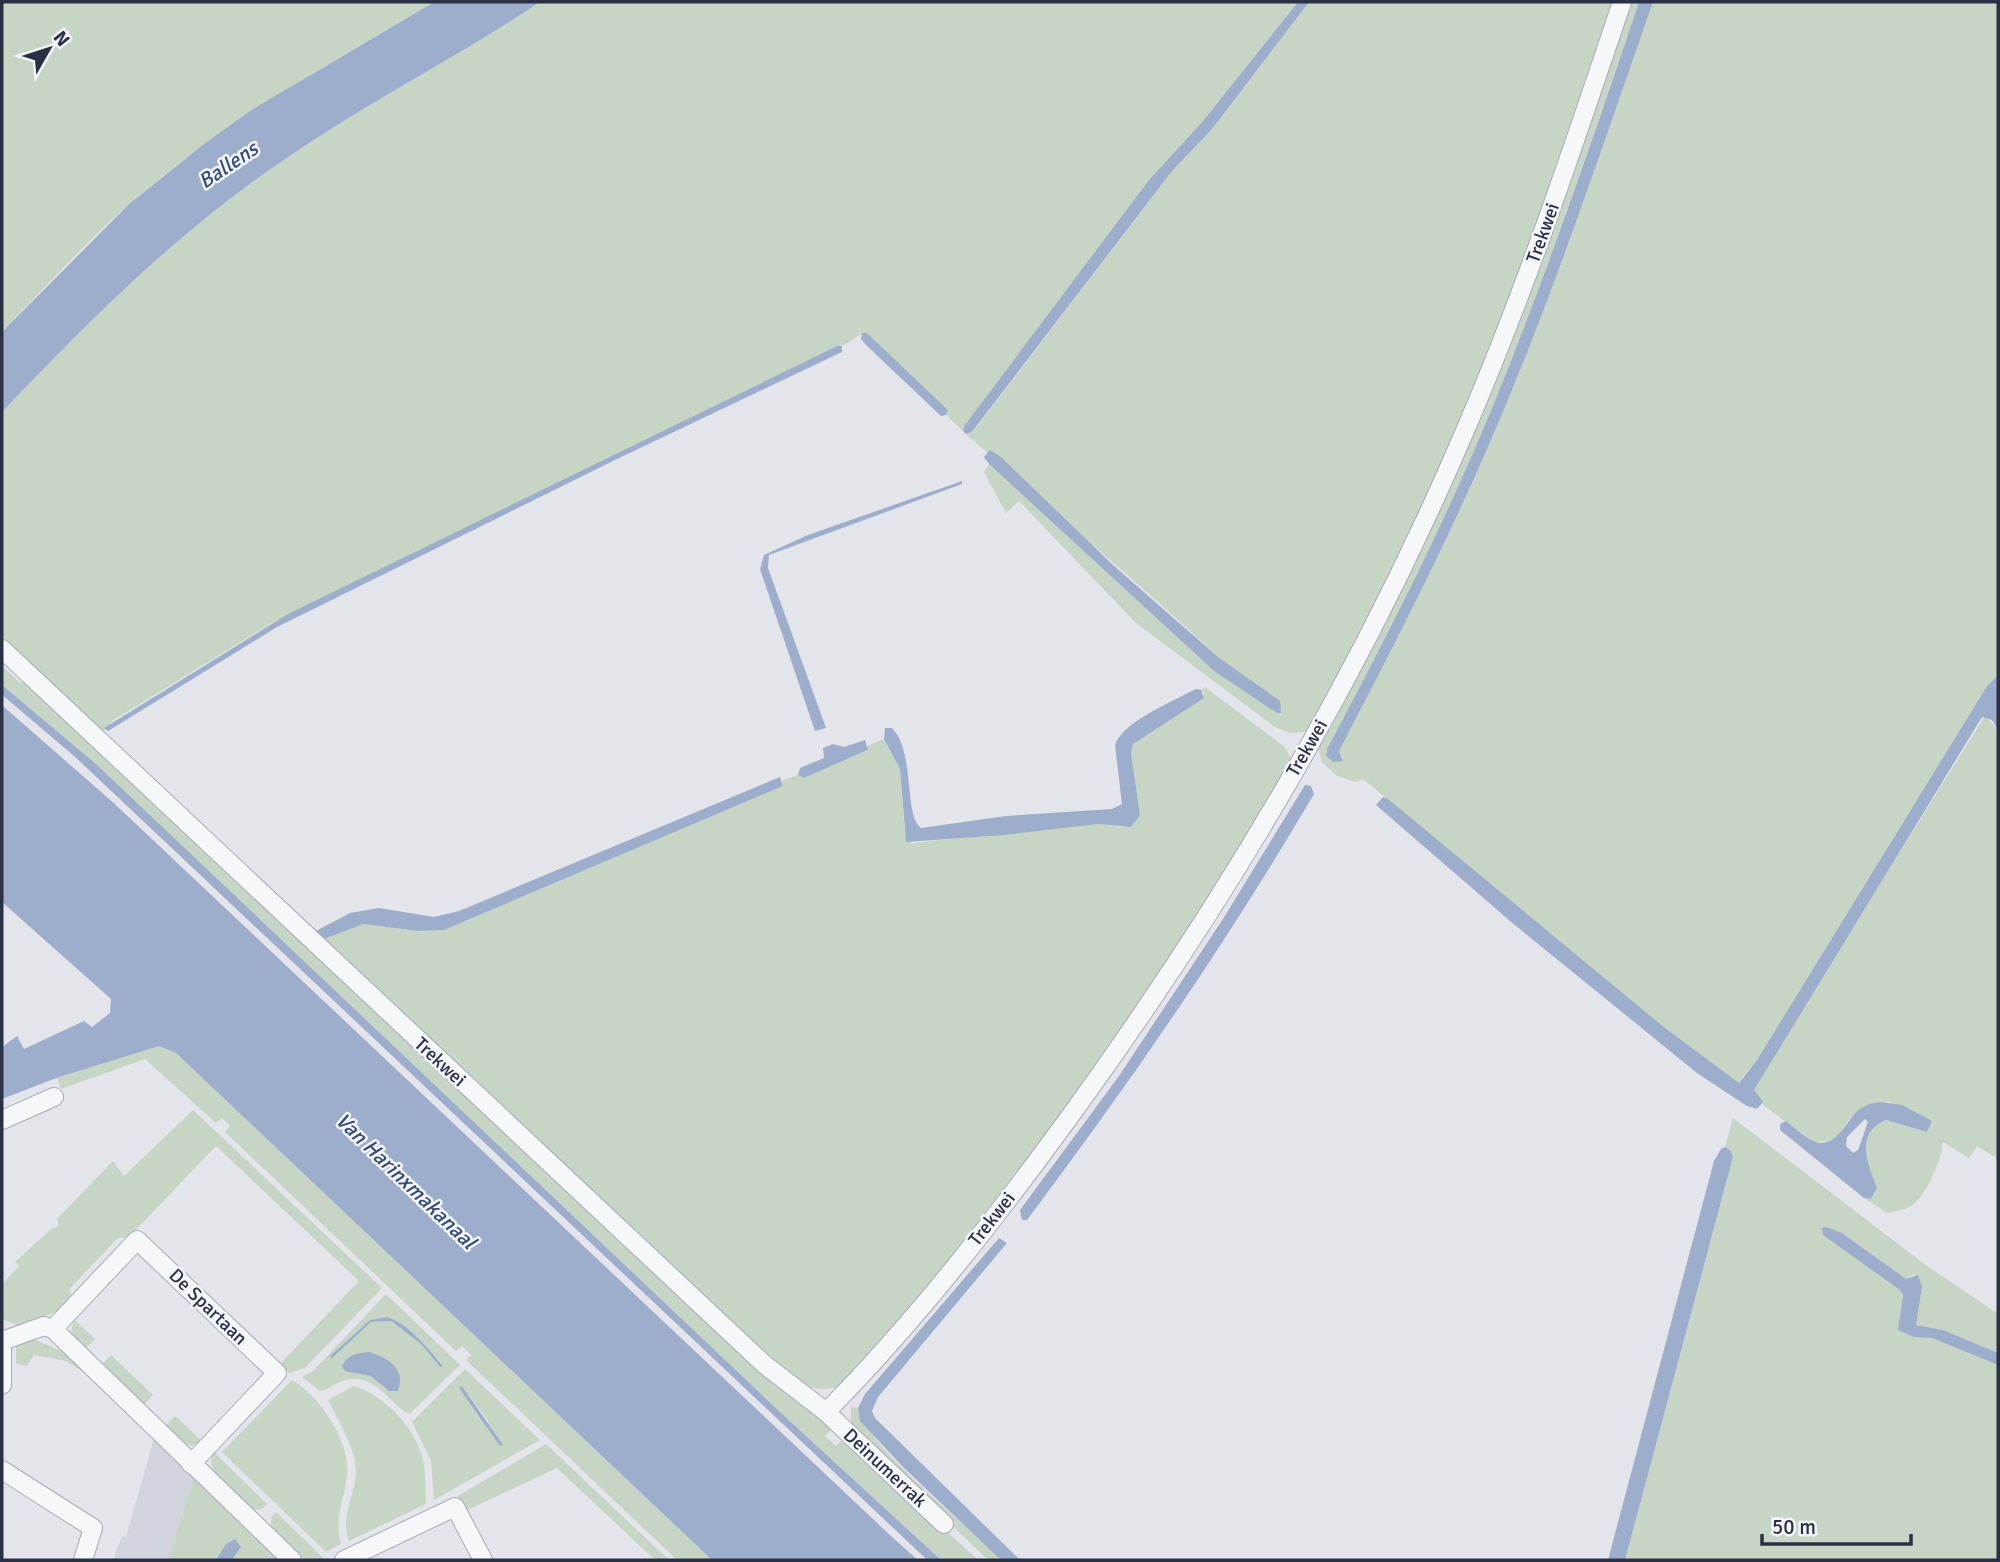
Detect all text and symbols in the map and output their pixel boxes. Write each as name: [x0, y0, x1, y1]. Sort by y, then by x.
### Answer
north arrow: [14, 14, 84, 84]
text: N: [48, 26, 75, 52]
water label: Ballens: [193, 135, 264, 194]
street label: Trekwei: [1521, 200, 1565, 266]
street label: Trekwei: [1281, 715, 1333, 781]
street label: Trekwei: [409, 1032, 471, 1092]
water label: Van Harinxmakanaal: [330, 1107, 483, 1256]
street label: Trekwei: [963, 1187, 1021, 1251]
street label: De Spartaan: [164, 1264, 252, 1350]
street label: Deinumerrak: [838, 1423, 932, 1513]
scale bar: [1762, 1502, 1911, 1546]
text: 50 m: [1772, 1514, 1816, 1540]

